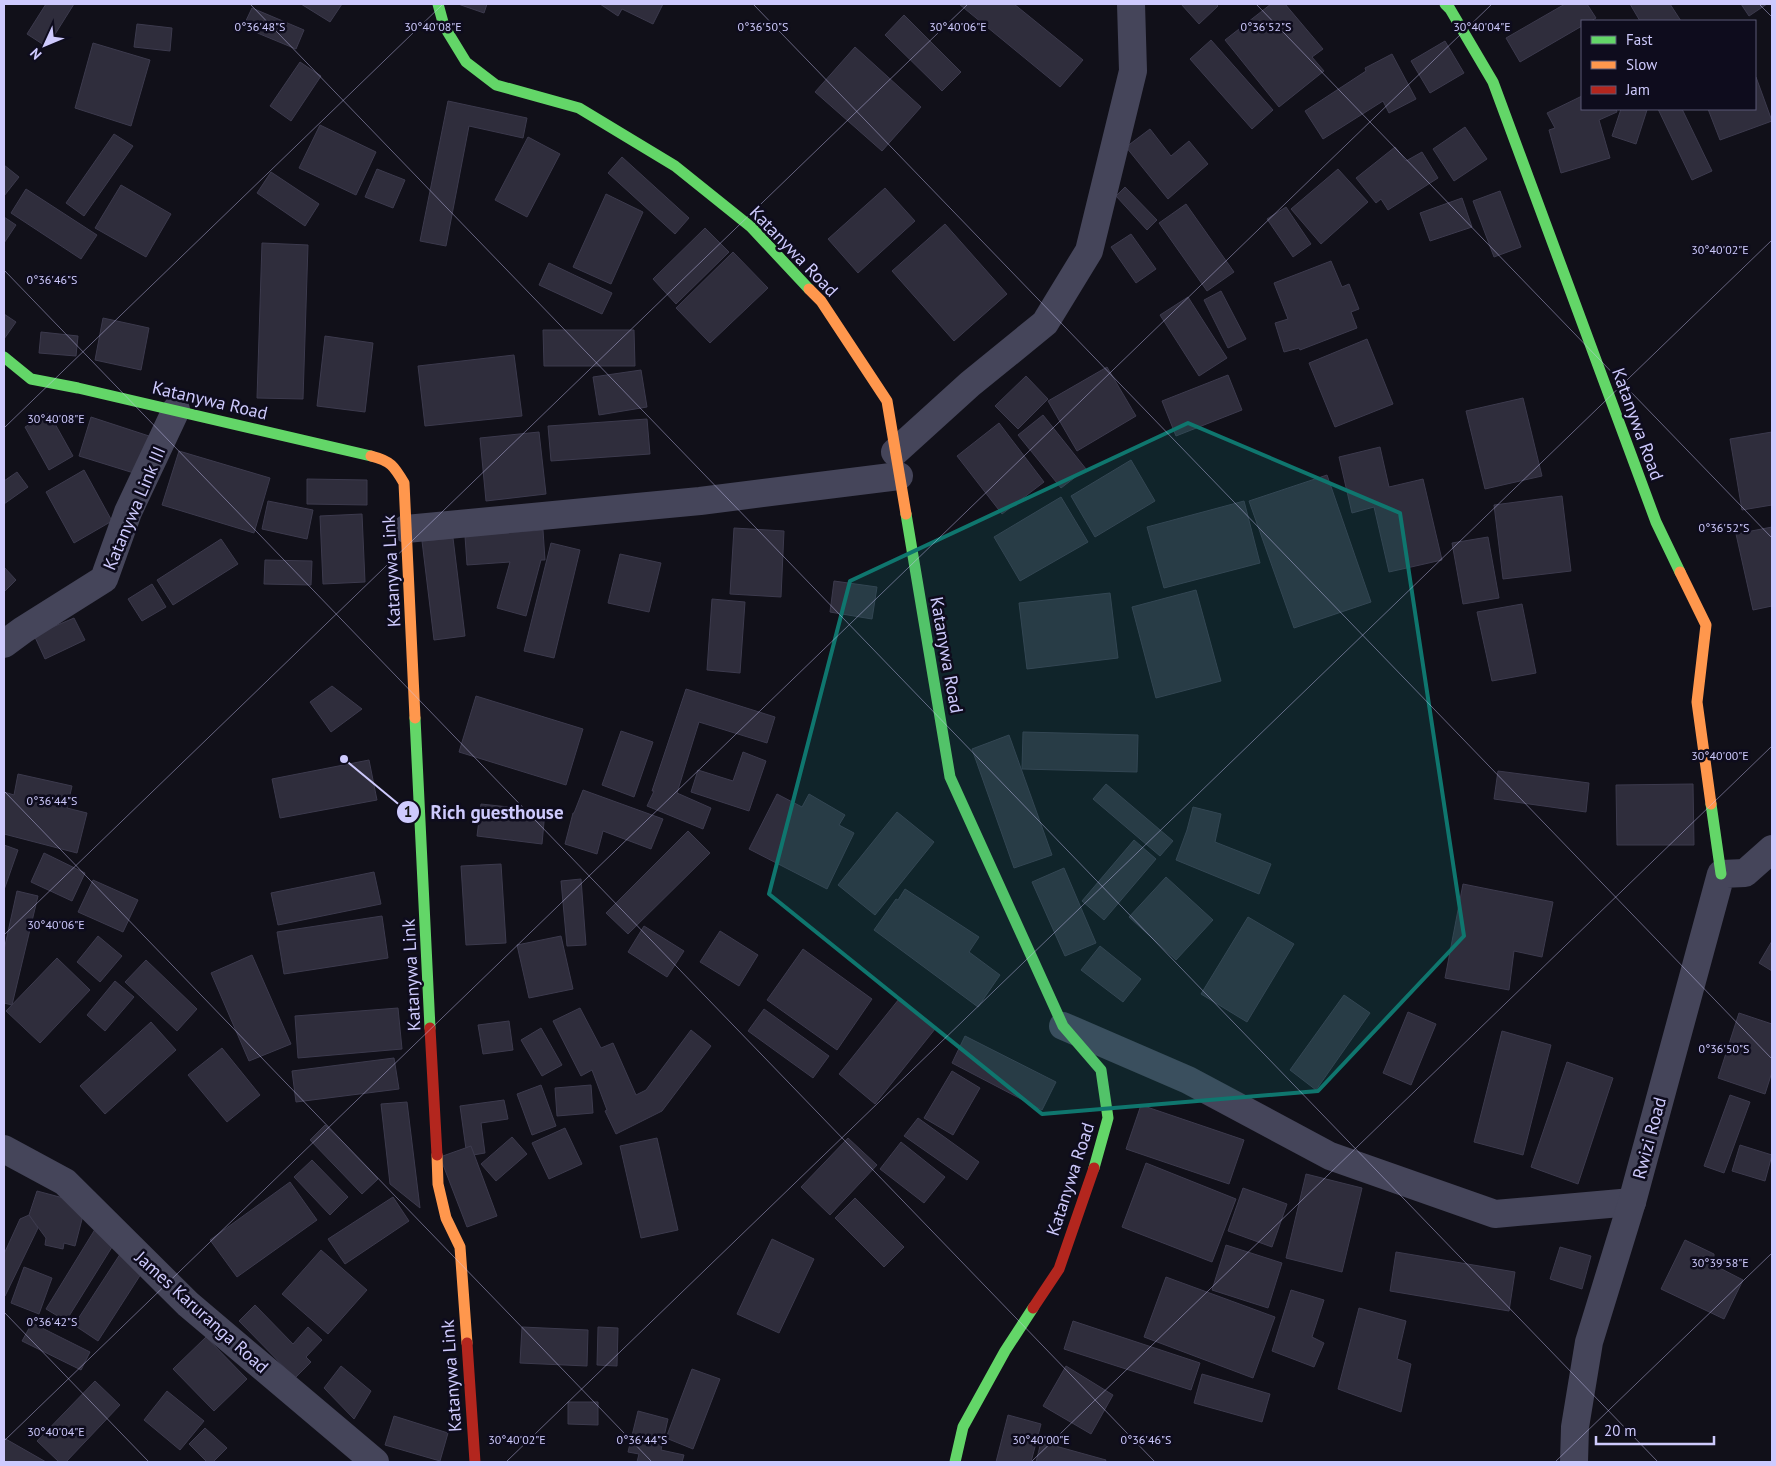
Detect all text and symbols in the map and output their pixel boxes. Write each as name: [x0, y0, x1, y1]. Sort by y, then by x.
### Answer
text: 0°36'48"S: [235, 19, 285, 34]
text: 30°40'08"E: [404, 19, 462, 34]
text: 0°36'50"S: [738, 19, 788, 34]
text: 30°40'06"E: [929, 19, 987, 34]
text: 0°36'52"S: [1241, 19, 1291, 34]
text: 30°40'04"E: [1453, 19, 1511, 34]
north arrow: [20, 20, 70, 70]
legend: [1581, 20, 1756, 110]
text: Fast: [1626, 30, 1653, 49]
text: N: [26, 44, 45, 64]
text: Slow: [1626, 55, 1657, 74]
text: Jam: [1625, 80, 1650, 99]
street label: Katanywa Road: [745, 201, 843, 301]
text: 30°40'02"E: [1691, 242, 1749, 257]
text: 0°36'46"S: [27, 272, 77, 287]
street label: Katanywa Road: [1607, 365, 1669, 483]
street label: Katanywa Road: [150, 376, 270, 424]
text: 30°40'08"E: [27, 411, 85, 426]
street label: Katanywa Link III: [98, 443, 170, 573]
street label: Katanywa Link: [377, 514, 405, 628]
text: 0°36'52"S: [1699, 520, 1749, 535]
street label: Katanywa Road: [925, 595, 969, 715]
text: 30°40'00"E: [1691, 748, 1749, 763]
text: 0°36'44"S: [27, 793, 77, 808]
callout: Rich guesthouse: [395, 795, 573, 829]
text: Rich guesthouse: [430, 800, 564, 824]
text: 1: [404, 802, 412, 821]
text: 30°40'06"E: [27, 917, 85, 932]
street label: Katanywa Link: [397, 918, 425, 1032]
text: 0°36'50"S: [1699, 1041, 1749, 1056]
street label: Rwizi Road: [1627, 1094, 1671, 1182]
street label: Katanywa Road: [1041, 1119, 1099, 1239]
street label: James Karuranga Road: [130, 1245, 274, 1378]
text: 30°39'58"E: [1691, 1255, 1749, 1270]
text: 0°36'42"S: [27, 1314, 77, 1329]
street label: Katanywa Link: [436, 1319, 466, 1433]
scale bar: [1596, 1414, 1714, 1446]
text: 20 m: [1604, 1421, 1637, 1440]
text: 30°40'04"E: [27, 1424, 85, 1439]
text: 30°40'02"E: [488, 1432, 546, 1447]
text: 0°36'44"S: [617, 1432, 667, 1447]
text: 30°40'00"E: [1012, 1432, 1070, 1447]
text: 0°36'46"S: [1121, 1432, 1171, 1447]

